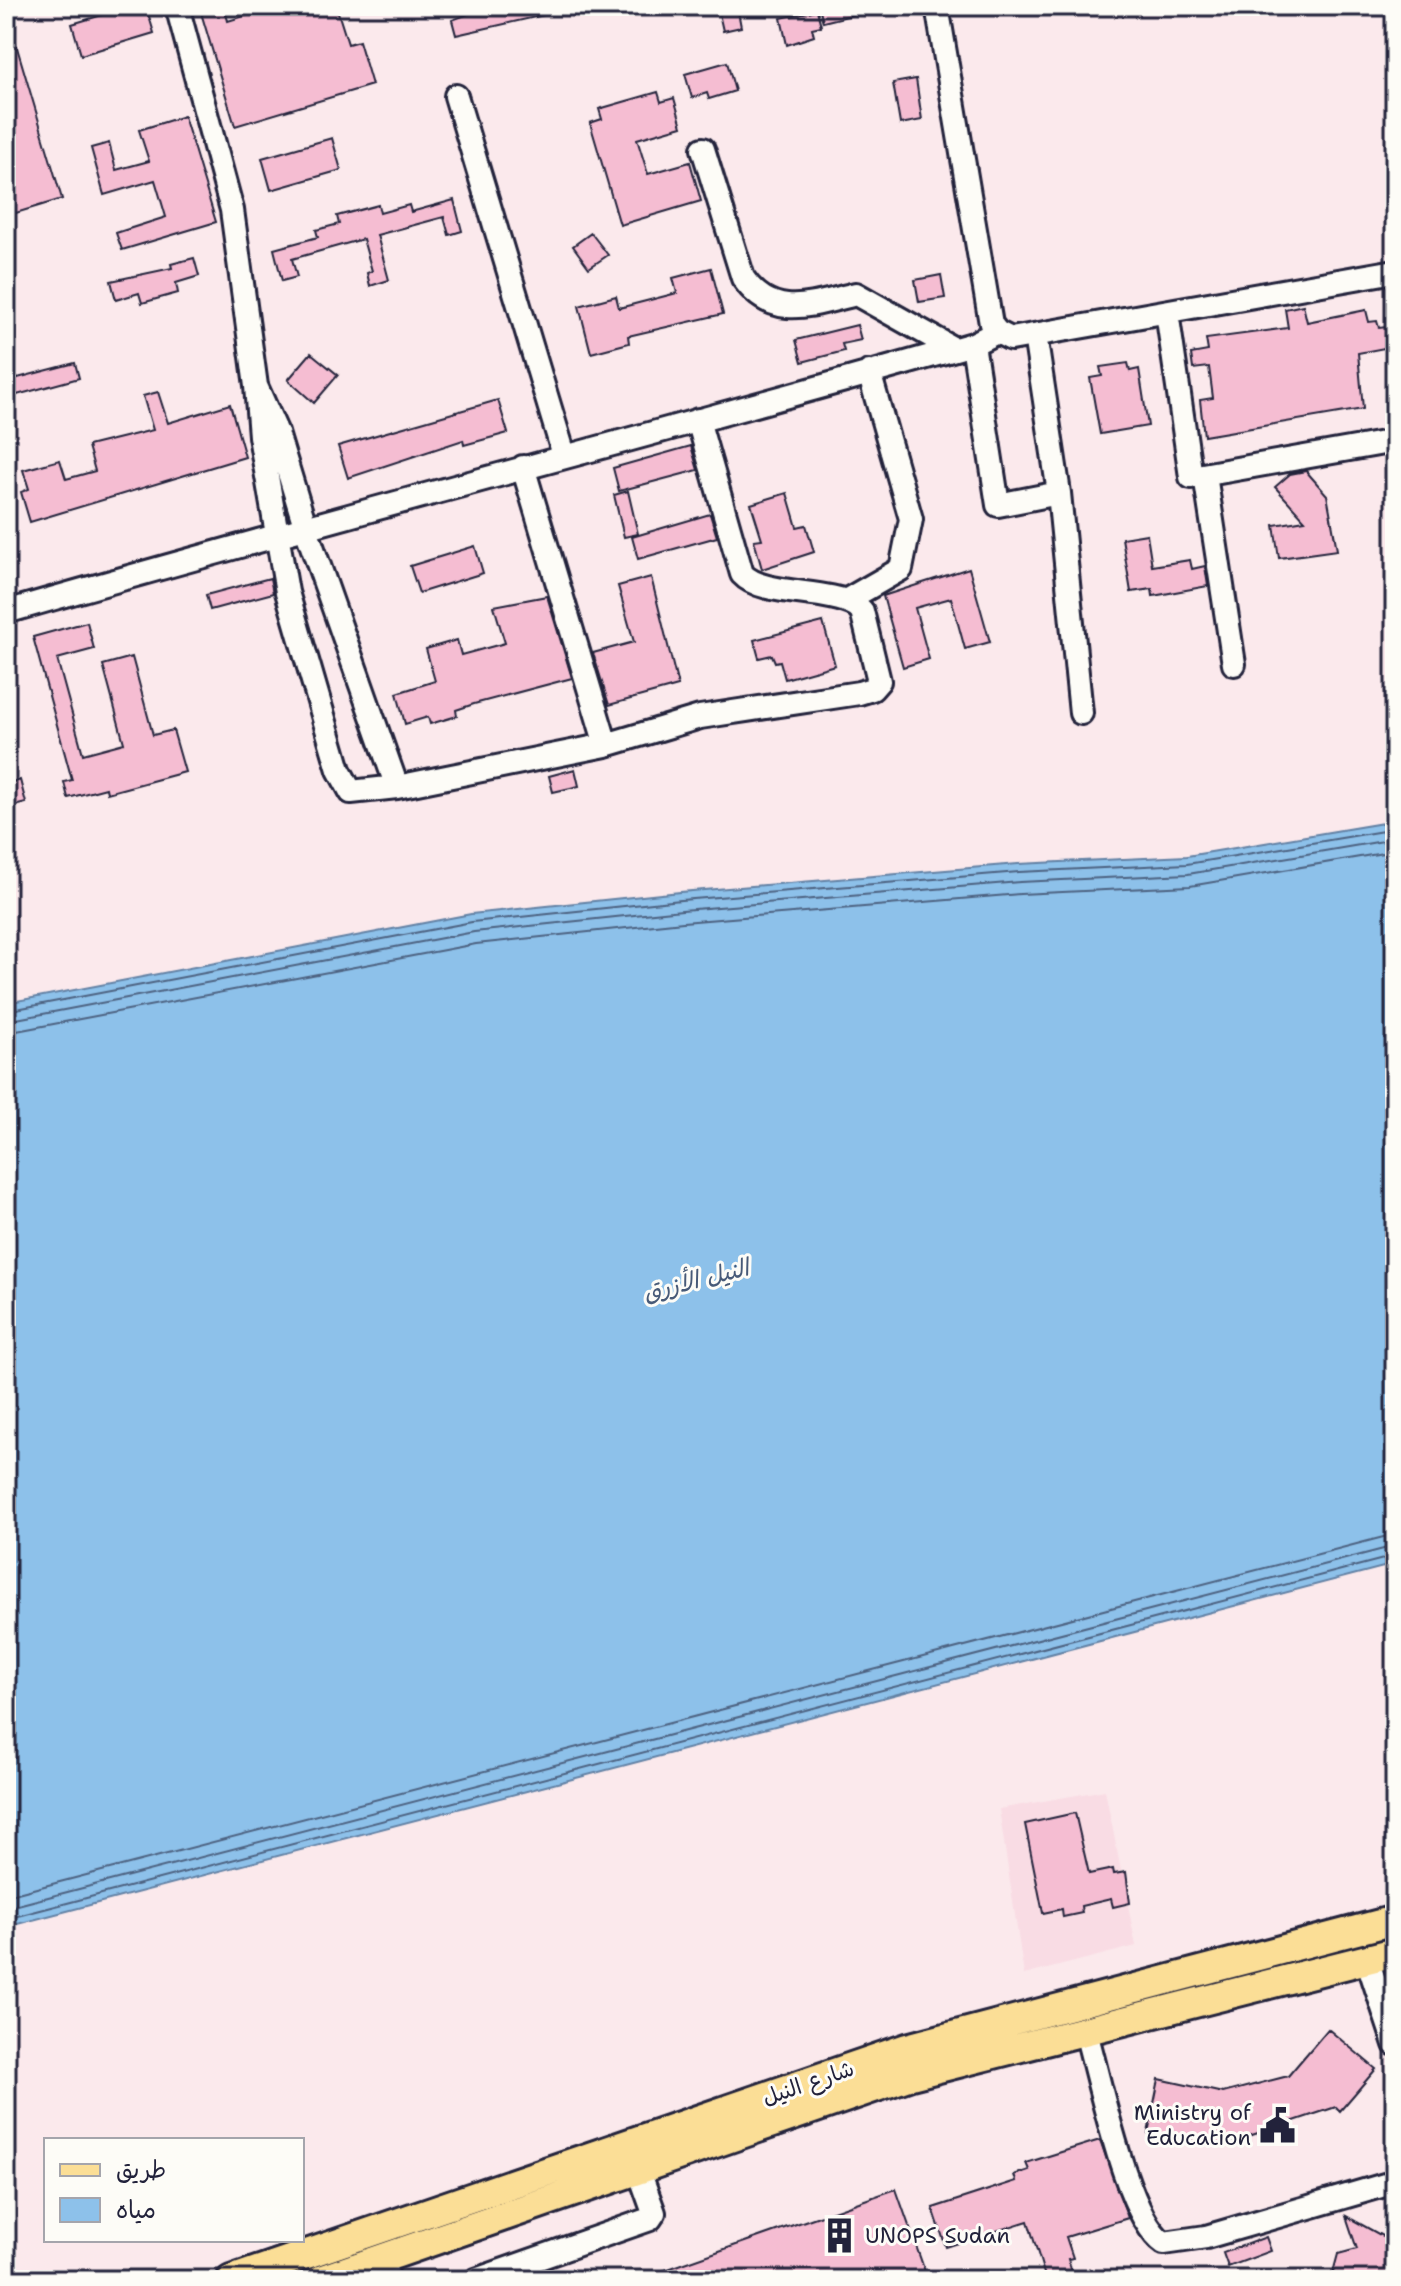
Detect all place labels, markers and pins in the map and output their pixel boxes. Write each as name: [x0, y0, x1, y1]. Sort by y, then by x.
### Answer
place label: Ministry of Education: [1134, 2098, 1252, 2152]
public building icon: Ministry of Education: [1258, 2106, 1296, 2144]
building icon: UNOPS Sudan: [820, 2216, 858, 2254]
place label: UNOPS Sudan: [865, 2221, 1010, 2250]

